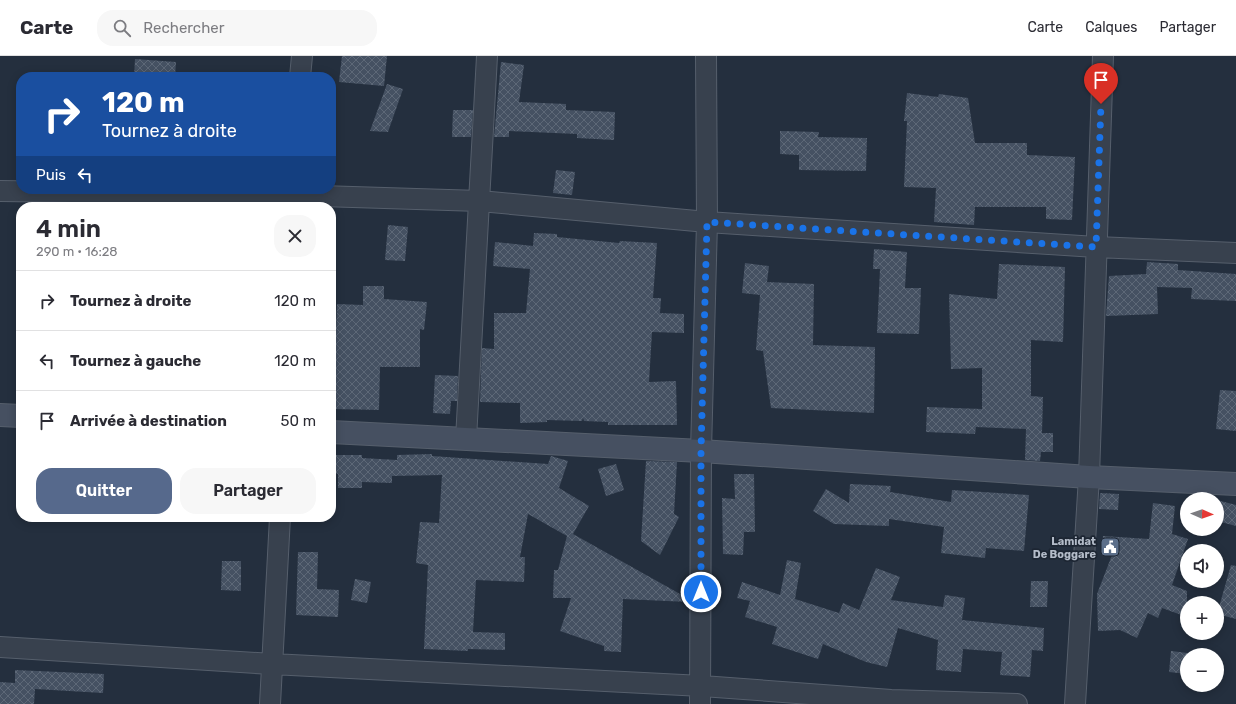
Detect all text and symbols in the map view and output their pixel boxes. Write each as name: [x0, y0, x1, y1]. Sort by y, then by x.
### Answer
search box: [97, 10, 377, 46]
text: Carte: [20, 16, 73, 39]
icon: search: [111, 17, 133, 39]
text: Rechercher: [143, 19, 224, 37]
text: Carte: [1027, 19, 1063, 36]
text: Calques: [1085, 19, 1137, 36]
text: Partager: [1159, 19, 1216, 36]
pin: [1084, 63, 1118, 104]
icon: arrive: [1090, 69, 1112, 91]
text: 120 m: [102, 86, 185, 119]
icon: right: [36, 88, 88, 140]
text: Tournez à droite: [102, 120, 237, 142]
icon: left: [74, 164, 96, 186]
text: Puis: [36, 166, 66, 184]
text: 4 min: [36, 215, 101, 243]
button: close: [274, 215, 316, 257]
text: 290 m · 16:28: [36, 244, 118, 259]
icon: right: [36, 290, 58, 312]
text: Tournez à droite: [70, 292, 191, 310]
text: 120 m: [274, 292, 316, 310]
icon: left: [36, 350, 58, 372]
text: Tournez à gauche: [70, 352, 201, 370]
text: 120 m: [274, 352, 316, 370]
icon: arrive: [36, 410, 58, 432]
text: Arrivée à destination: [70, 412, 227, 430]
text: 50 m: [281, 412, 316, 430]
button: Quitter: [36, 468, 172, 514]
button: Partager: [180, 468, 316, 514]
north arrow: [1180, 492, 1224, 536]
map controls: [1180, 492, 1224, 692]
place label: Lamidat De Boggare: [1033, 535, 1096, 561]
public building icon: Lamidat De Boggare: [1099, 536, 1121, 558]
button: sound: [1180, 544, 1224, 588]
position arrow: [680, 571, 722, 613]
button: +: [1180, 596, 1224, 640]
button: −: [1180, 648, 1224, 692]

